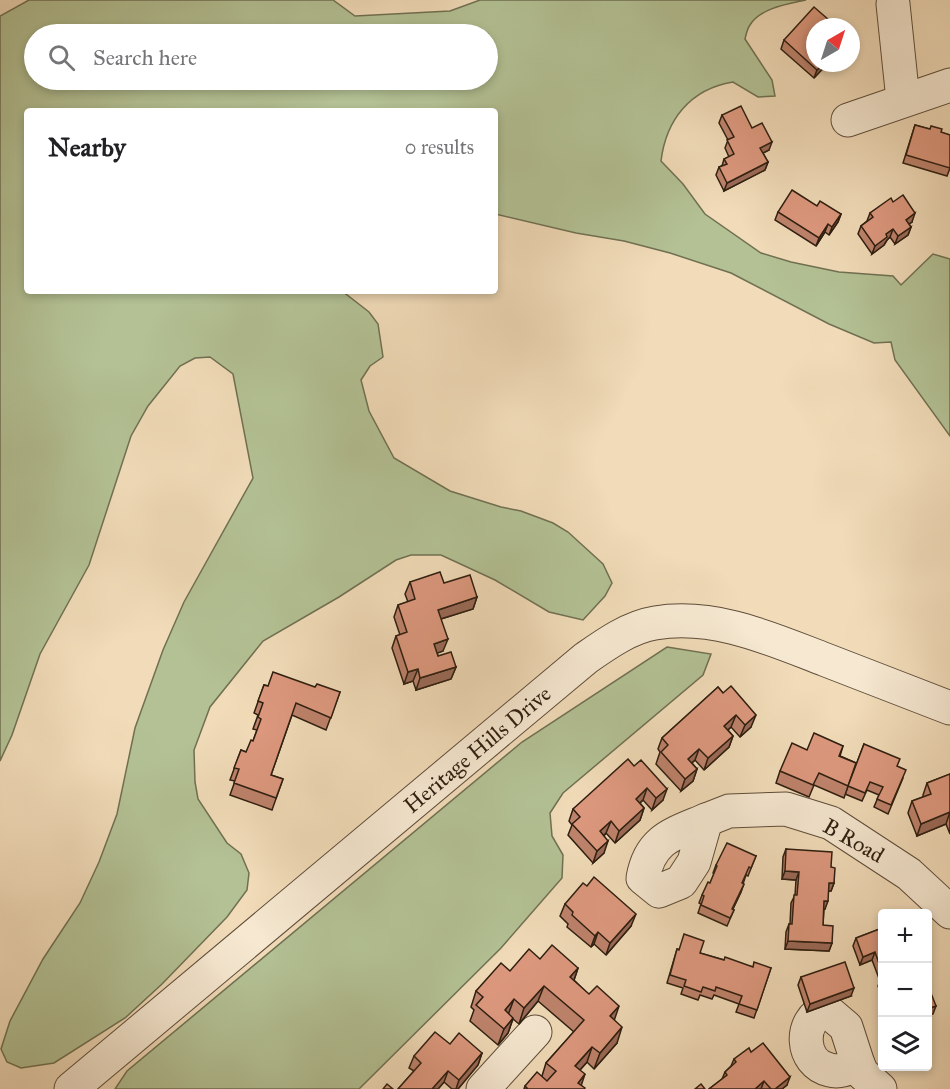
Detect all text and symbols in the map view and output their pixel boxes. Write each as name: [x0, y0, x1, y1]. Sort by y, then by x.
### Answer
north arrow: [806, 18, 860, 72]
search box: [24, 24, 498, 90]
icon: search: [45, 41, 78, 74]
text: Search here: [93, 44, 197, 71]
text: Nearby: [48, 131, 126, 163]
text: 0 results: [405, 135, 474, 159]
street label: Heritage Hills Drive: [398, 680, 556, 819]
street label: B Road: [818, 812, 889, 869]
map controls: [878, 909, 932, 1071]
button: +: [878, 909, 932, 963]
button: −: [878, 963, 932, 1017]
button: layers: [878, 1017, 932, 1071]

